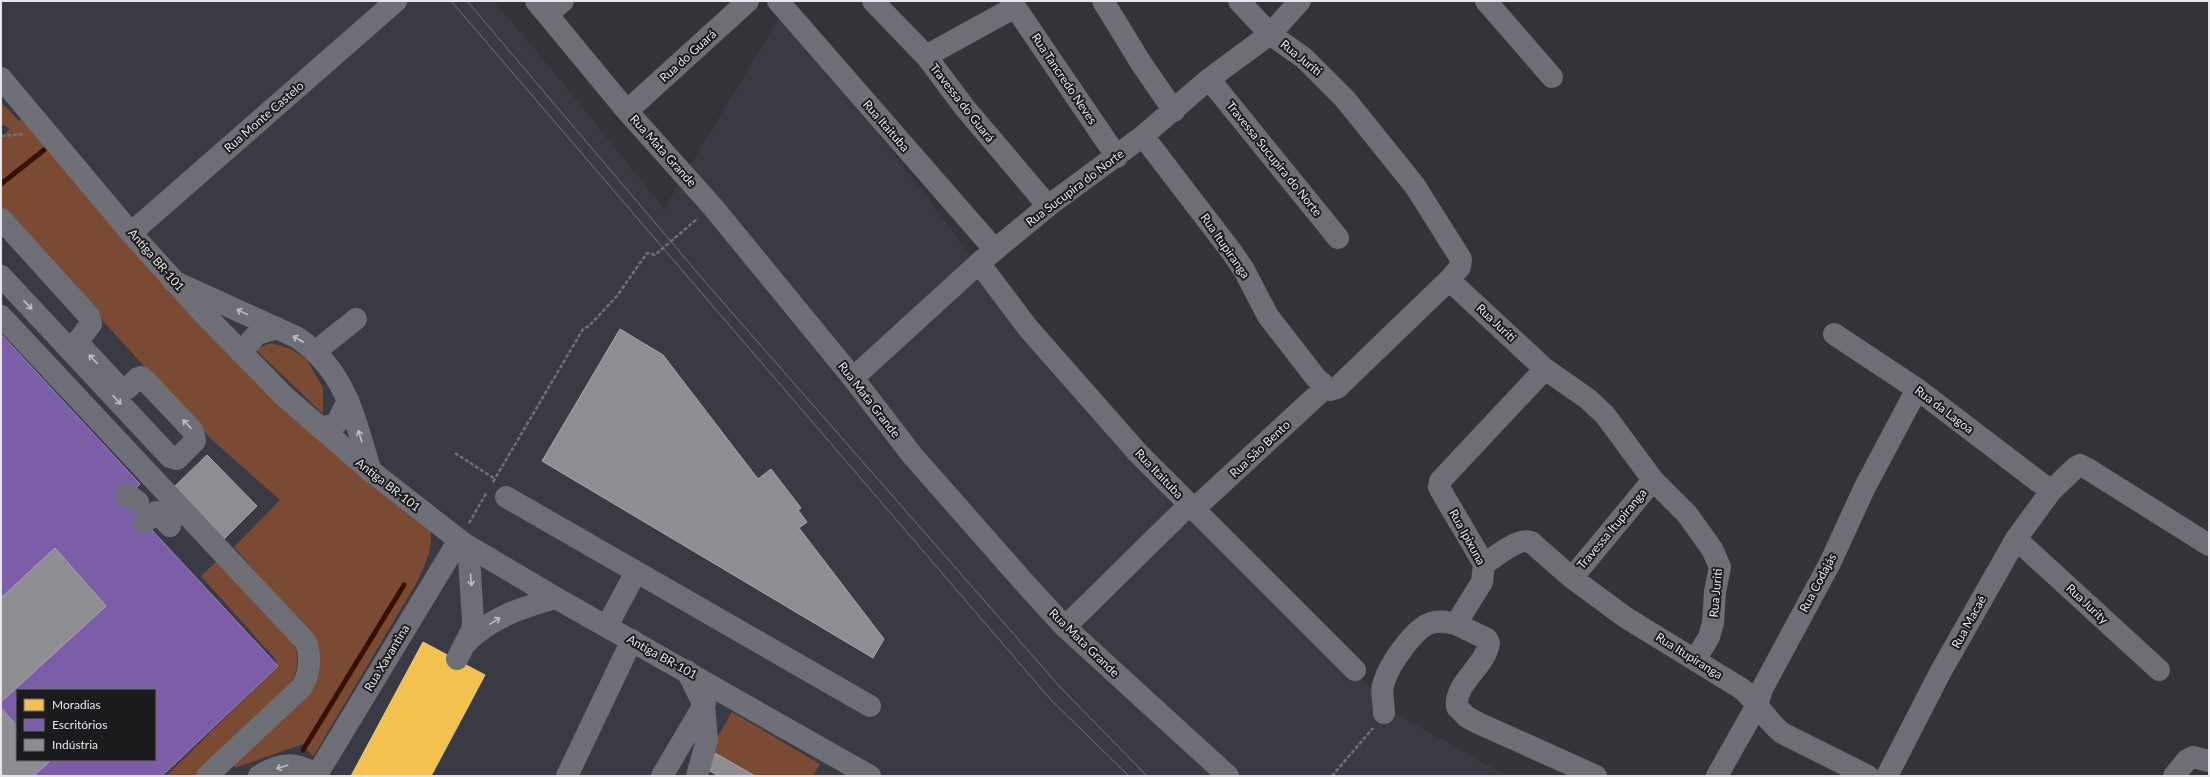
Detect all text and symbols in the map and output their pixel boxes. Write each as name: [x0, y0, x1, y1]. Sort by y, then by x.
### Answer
street label: Rua do Guará: [656, 26, 719, 85]
street label: Rua Tancredo Neves: [1028, 30, 1100, 127]
street label: Rua Juriti: [1278, 36, 1325, 79]
street label: Travessa do Guará: [927, 60, 998, 145]
street label: Rua Monte Castelo: [221, 78, 307, 155]
street label: Rua Itaituba: [860, 97, 913, 154]
street label: Travessa Sucupira do Norte: [1223, 98, 1325, 219]
street label: Rua Mata Grande: [627, 112, 700, 190]
street label: Rua Sucupira do Norte: [1023, 146, 1127, 229]
street label: Rua Itupiranga: [1197, 210, 1253, 281]
street label: Antiga BR-101: [125, 225, 188, 294]
one-way arrow: [23, 300, 32, 310]
street label: Rua Juriti: [1473, 300, 1519, 345]
one-way arrow: [236, 308, 248, 315]
one-way arrow: [292, 334, 304, 342]
one-way arrow: [89, 354, 98, 365]
street label: Rua Mata Grande: [835, 359, 904, 440]
street label: Rua da Lagoa: [1912, 383, 1977, 437]
one-way arrow: [112, 395, 121, 405]
street label: Rua São Bento: [1226, 417, 1293, 480]
one-way arrow: [182, 419, 192, 429]
one-way arrow: [356, 429, 363, 442]
street label: Rua Itaituba: [1132, 446, 1187, 502]
street label: Antiga BR-101: [353, 455, 424, 515]
street label: Travessa Itupiranga: [1574, 485, 1650, 572]
street label: Rua Ipixuna: [1446, 506, 1489, 567]
street label: Rua Codajás: [1796, 551, 1839, 615]
street label: Rua Juriti: [1706, 568, 1725, 618]
one-way arrow: [467, 574, 475, 587]
street label: Rua Jurity: [2063, 580, 2112, 627]
street label: Rua Macaé: [1948, 593, 1989, 651]
street label: Rua Mata Grande: [1046, 605, 1123, 680]
one-way arrow: [489, 617, 501, 625]
street label: Rua Xavantina: [361, 622, 412, 694]
street label: Rua Itupiranga: [1653, 629, 1725, 682]
street label: Antiga BR-101: [624, 631, 700, 682]
legend: [16, 689, 156, 761]
text: Moradias: [52, 697, 101, 712]
text: Escritórios: [52, 717, 107, 732]
text: Indústria: [52, 737, 98, 752]
one-way arrow: [275, 764, 288, 771]

